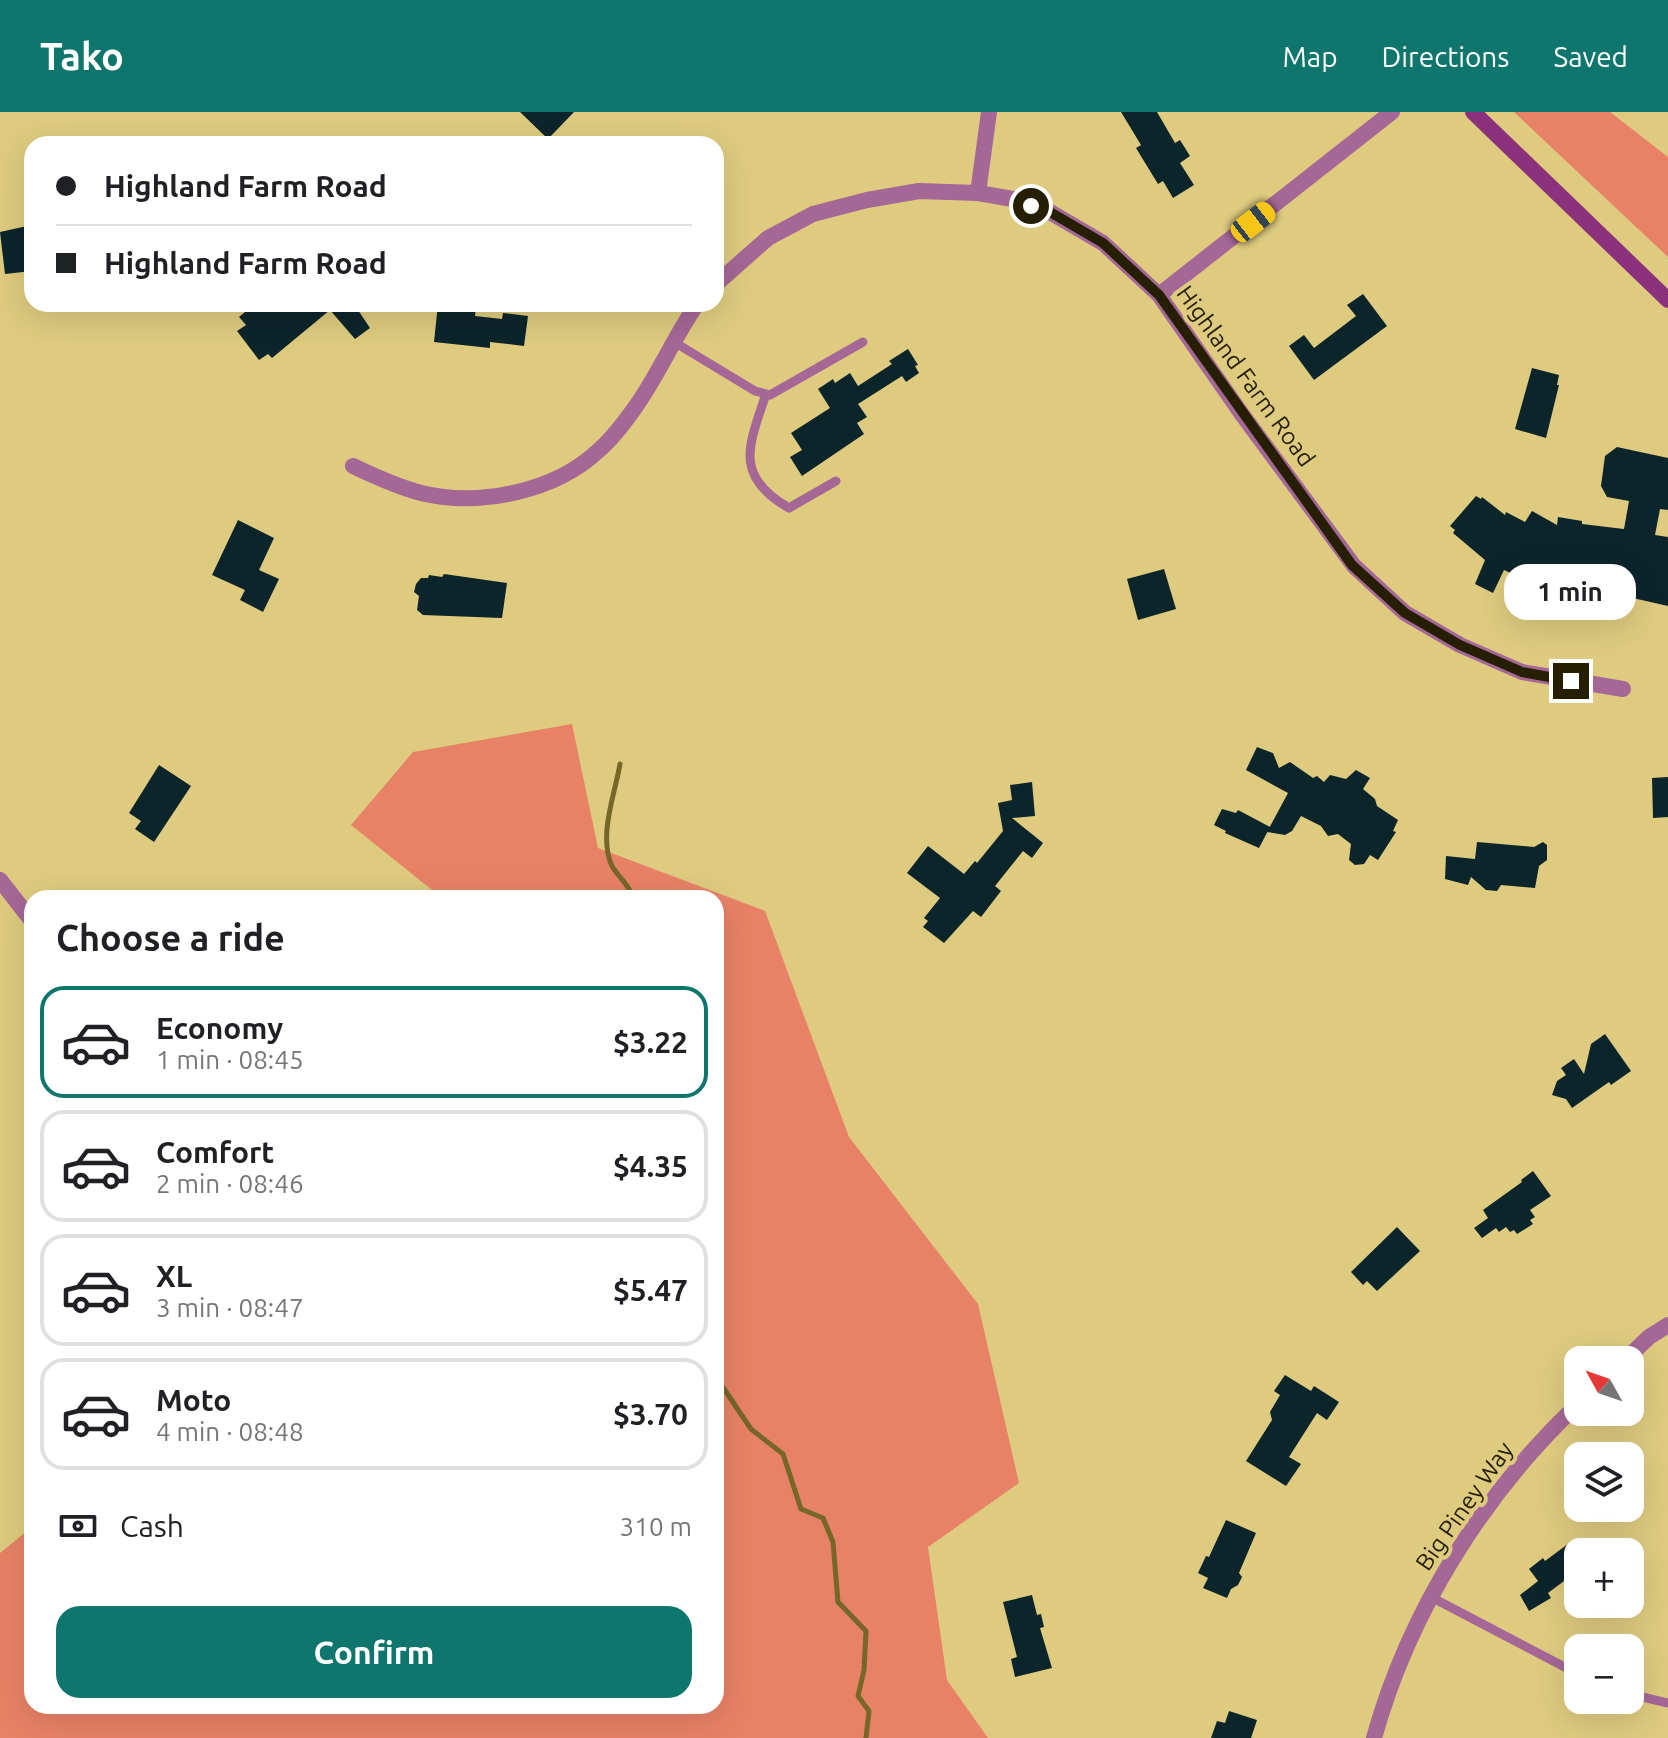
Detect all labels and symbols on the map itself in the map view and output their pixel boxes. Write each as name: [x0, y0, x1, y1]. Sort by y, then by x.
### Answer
route start: [1013, 188, 1049, 224]
car: [1227, 198, 1279, 246]
street label: Highland Farm Road: [1171, 280, 1321, 472]
callout: 1 min: [1505, 565, 1637, 621]
route end: [1553, 663, 1589, 699]
north arrow: [1564, 1346, 1644, 1426]
street label: Big Piney Way: [1410, 1436, 1518, 1575]

